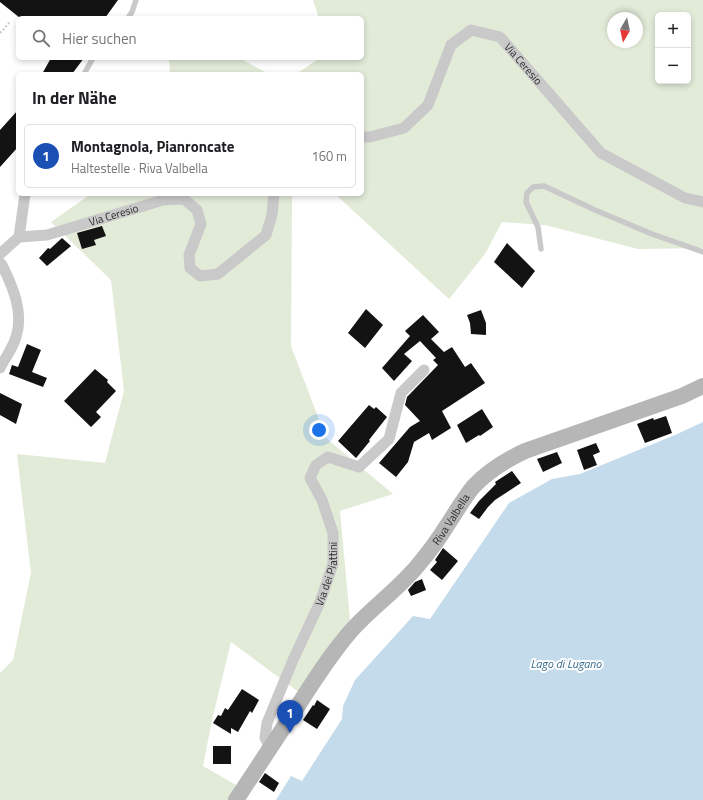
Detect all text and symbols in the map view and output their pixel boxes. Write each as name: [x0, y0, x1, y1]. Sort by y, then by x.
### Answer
north arrow: [607, 12, 643, 48]
map controls: [655, 12, 691, 84]
button: +: [655, 12, 691, 48]
search box: [16, 16, 364, 60]
icon: search: [30, 27, 52, 49]
text: Hier suchen: [62, 27, 137, 50]
street label: Via Ceresio: [501, 39, 546, 88]
button: −: [655, 48, 691, 84]
text: In der Nähe: [32, 85, 117, 111]
text: Montagnola, Pianroncate: [71, 135, 234, 158]
text: 1: [42, 146, 50, 166]
text: 160 m: [311, 146, 347, 166]
text: Haltestelle · Riva Valbella: [71, 158, 208, 178]
street label: Via Ceresio: [87, 200, 140, 230]
your location: [309, 420, 329, 440]
street label: Riva Valbella: [428, 490, 474, 548]
street label: Via dei Piattini: [311, 542, 341, 609]
water label: Lago di Lugano: [531, 654, 603, 673]
pin: 1: [277, 700, 303, 733]

